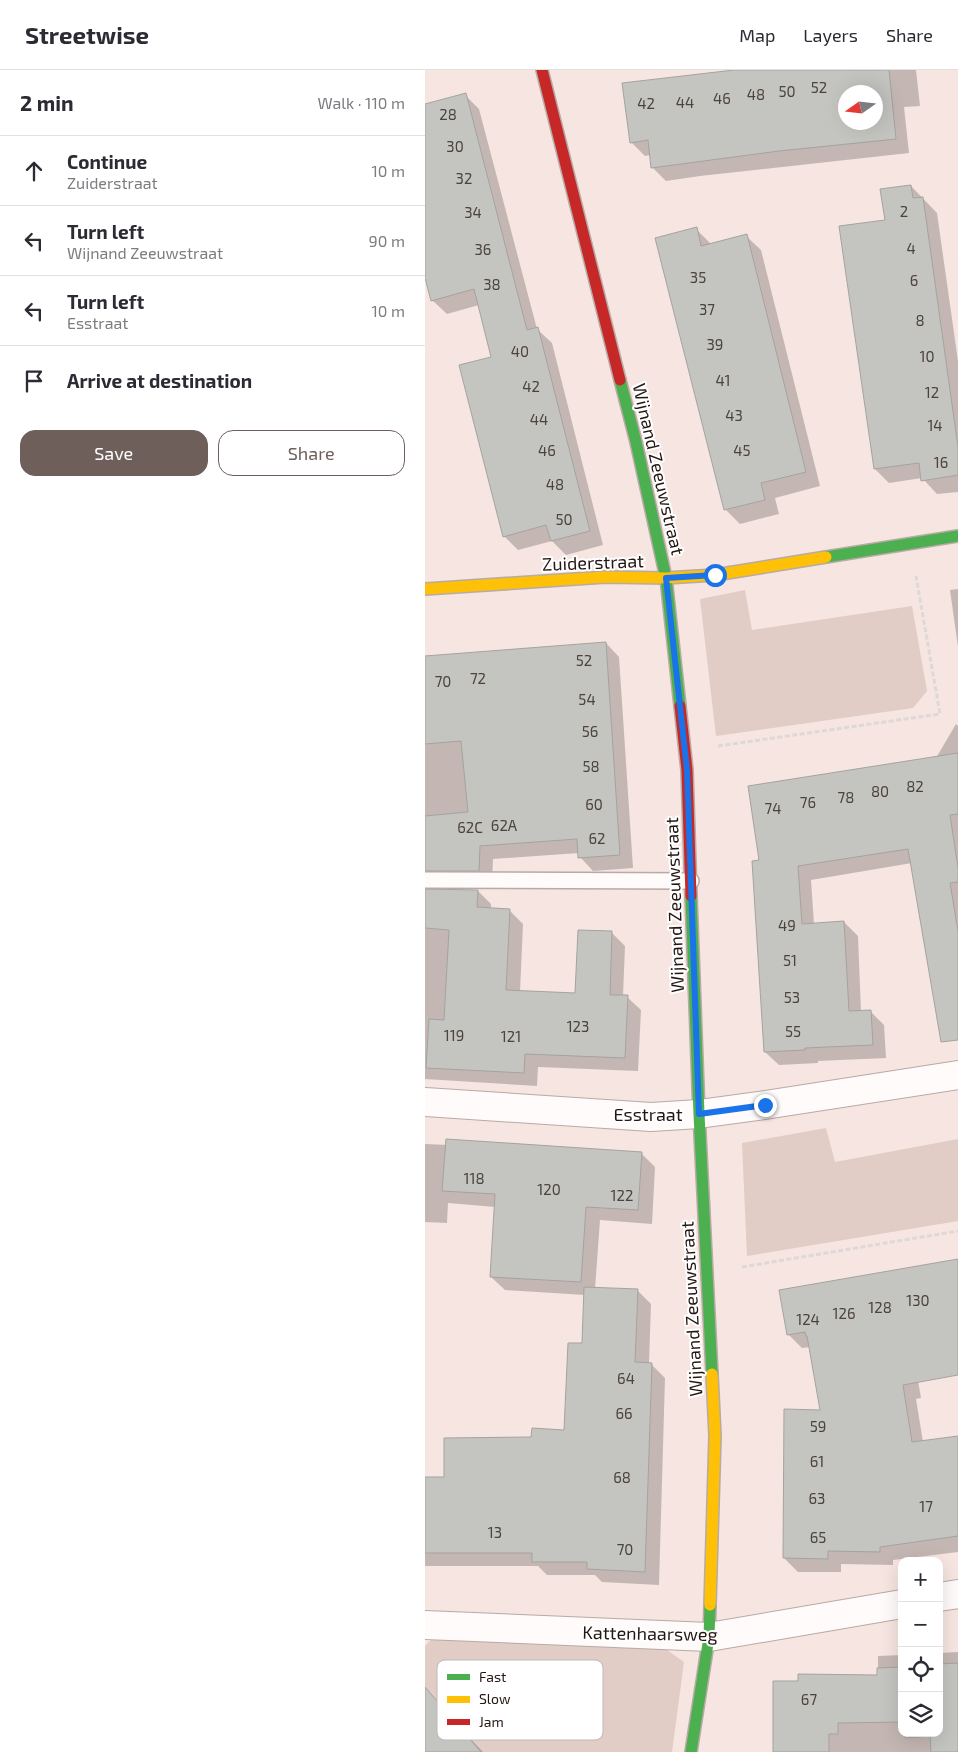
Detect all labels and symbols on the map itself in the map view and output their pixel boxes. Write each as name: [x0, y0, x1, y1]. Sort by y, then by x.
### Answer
house number: 52: [811, 78, 827, 96]
house number: 50: [778, 82, 796, 100]
house number: 48: [747, 85, 765, 103]
north arrow: [838, 85, 883, 130]
house number: 46: [713, 89, 731, 107]
house number: 44: [676, 93, 694, 111]
house number: 42: [637, 94, 655, 112]
house number: 28: [439, 105, 457, 123]
house number: 30: [446, 137, 464, 155]
house number: 32: [456, 169, 472, 187]
house number: 2: [900, 202, 908, 220]
house number: 34: [464, 203, 482, 221]
house number: 4: [906, 239, 916, 257]
house number: 36: [475, 240, 491, 258]
house number: 35: [690, 268, 706, 286]
house number: 6: [910, 271, 918, 289]
house number: 38: [483, 275, 501, 293]
house number: 37: [699, 300, 715, 318]
house number: 8: [915, 311, 925, 329]
house number: 39: [707, 335, 723, 353]
house number: 40: [511, 342, 529, 360]
house number: 10: [919, 347, 935, 365]
house number: 41: [715, 371, 731, 389]
house number: 42: [522, 377, 540, 395]
street label: Wijnand Zeeuwstraat: [629, 381, 690, 557]
house number: 12: [925, 383, 939, 401]
house number: 43: [725, 406, 743, 424]
house number: 44: [530, 410, 548, 428]
house number: 14: [927, 416, 943, 434]
house number: 46: [538, 441, 556, 459]
house number: 45: [733, 441, 751, 459]
house number: 16: [934, 453, 948, 471]
house number: 48: [546, 475, 564, 493]
house number: 50: [555, 510, 573, 528]
street label: Zuiderstraat: [542, 549, 644, 575]
route start: [704, 564, 727, 587]
house number: 52: [576, 651, 592, 669]
house number: 72: [470, 669, 486, 687]
house number: 70: [435, 672, 451, 690]
house number: 54: [578, 690, 596, 708]
house number: 56: [582, 722, 598, 740]
house number: 58: [582, 757, 600, 775]
house number: 82: [906, 777, 924, 795]
house number: 80: [871, 782, 889, 800]
house number: 78: [838, 788, 854, 806]
house number: 76: [800, 793, 816, 811]
house number: 60: [585, 795, 603, 813]
house number: 74: [765, 799, 781, 817]
house number: 62A: [491, 816, 518, 834]
street label: Wijnand Zeeuwstraat: [660, 817, 688, 993]
house number: 62C: [457, 818, 483, 836]
house number: 62: [588, 829, 606, 847]
house number: 49: [778, 916, 796, 934]
house number: 51: [783, 951, 797, 969]
house number: 53: [784, 988, 800, 1006]
house number: 123: [567, 1017, 589, 1035]
house number: 55: [785, 1022, 801, 1040]
house number: 119: [444, 1026, 464, 1044]
house number: 121: [501, 1027, 521, 1045]
route end: [754, 1094, 777, 1117]
street label: Esstraat: [613, 1103, 683, 1125]
house number: 118: [463, 1169, 485, 1187]
house number: 120: [537, 1180, 561, 1198]
house number: 122: [611, 1186, 633, 1204]
street label: Wijnand Zeeuwstraat: [675, 1221, 707, 1397]
house number: 130: [906, 1291, 930, 1309]
house number: 128: [868, 1298, 892, 1316]
house number: 126: [833, 1304, 855, 1322]
house number: 124: [796, 1310, 820, 1328]
house number: 64: [617, 1369, 635, 1387]
house number: 66: [615, 1404, 633, 1422]
house number: 59: [810, 1417, 826, 1435]
house number: 61: [810, 1452, 824, 1470]
house number: 68: [613, 1468, 631, 1486]
house number: 63: [809, 1489, 825, 1507]
house number: 17: [919, 1497, 933, 1515]
house number: 13: [488, 1523, 502, 1541]
house number: 65: [810, 1528, 826, 1546]
house number: 70: [617, 1540, 633, 1558]
street label: Kattenhaarsweg: [582, 1621, 718, 1645]
legend: [437, 1660, 603, 1740]
text: Fast: [479, 1668, 506, 1685]
text: Slow: [479, 1690, 511, 1707]
house number: 67: [801, 1690, 817, 1708]
text: Jam: [479, 1713, 504, 1730]

